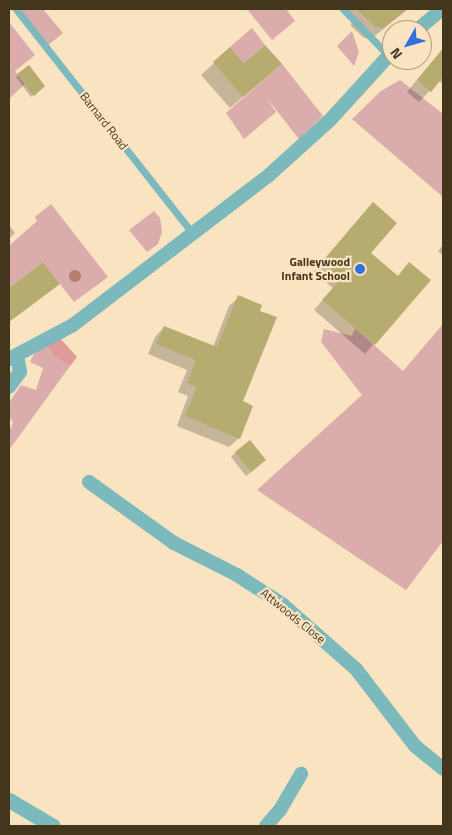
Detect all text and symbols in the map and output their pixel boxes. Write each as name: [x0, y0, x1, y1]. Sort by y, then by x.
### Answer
north arrow: [382, 20, 432, 70]
text: N: [384, 44, 407, 64]
street label: Barnard Road: [77, 89, 131, 153]
place label: Galleywood Infant School: [281, 255, 350, 283]
marker: Galleywood Infant School: [354, 263, 366, 275]
street label: Attwoods Close: [258, 586, 328, 646]

